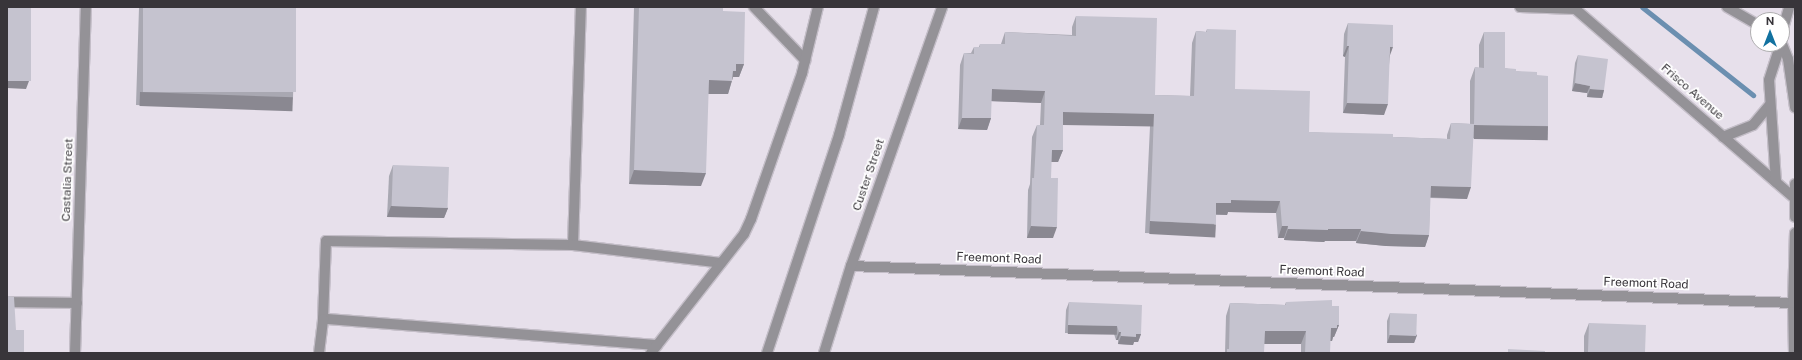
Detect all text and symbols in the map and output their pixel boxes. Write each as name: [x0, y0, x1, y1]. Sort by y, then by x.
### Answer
north arrow: [1750, 12, 1790, 52]
text: N: [1766, 15, 1774, 27]
street label: Frisco Avenue: [1658, 61, 1726, 123]
street label: Custer Street: [850, 137, 888, 213]
street label: Castalia Street: [59, 138, 77, 222]
street label: Freemont Road: [956, 250, 1042, 268]
street label: Freemont Road: [1279, 263, 1365, 281]
street label: Freemont Road: [1603, 275, 1689, 293]

